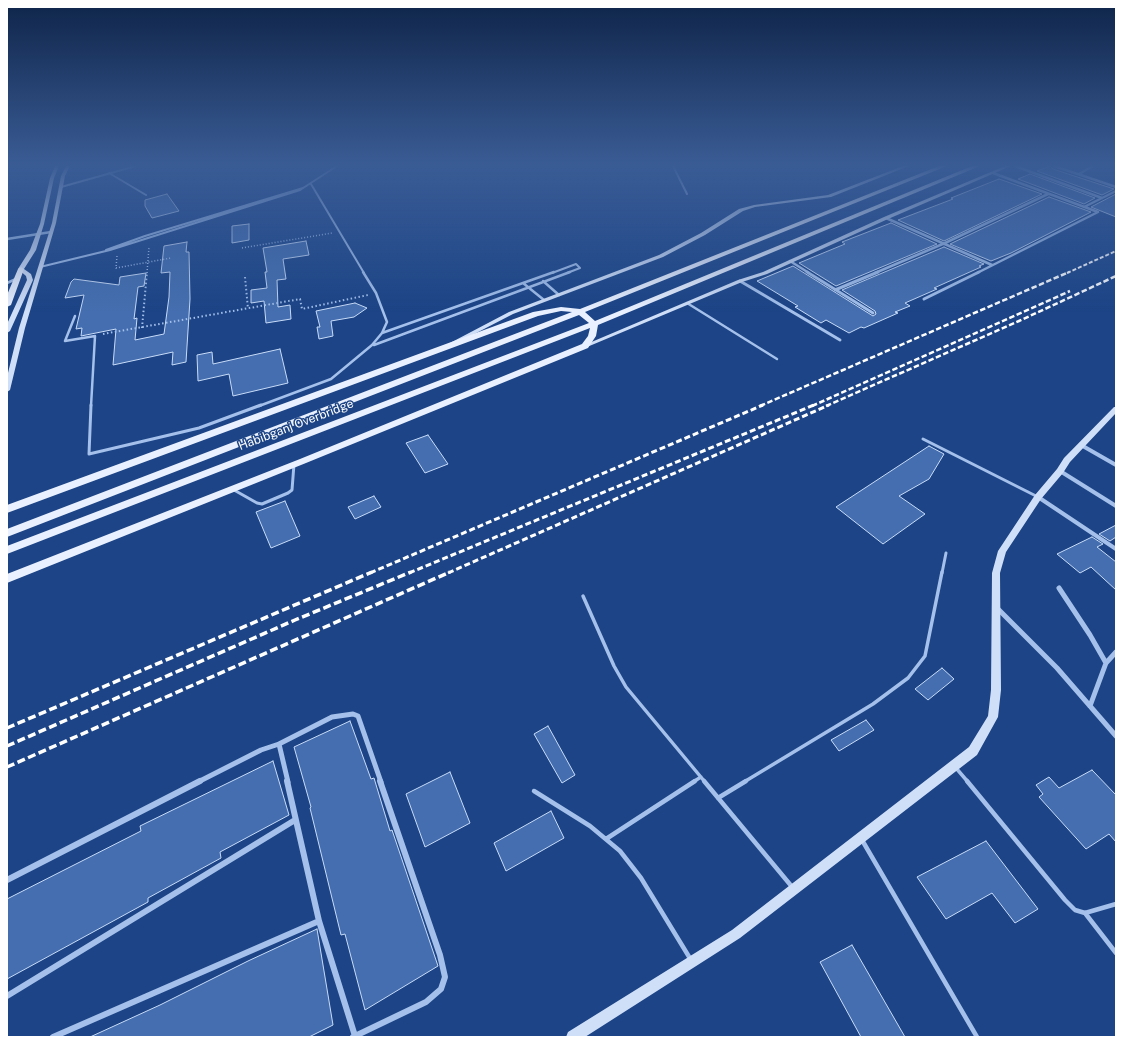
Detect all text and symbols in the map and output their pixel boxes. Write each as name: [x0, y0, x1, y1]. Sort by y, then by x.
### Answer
street label: Habibganj Overbridge: [236, 396, 356, 454]

